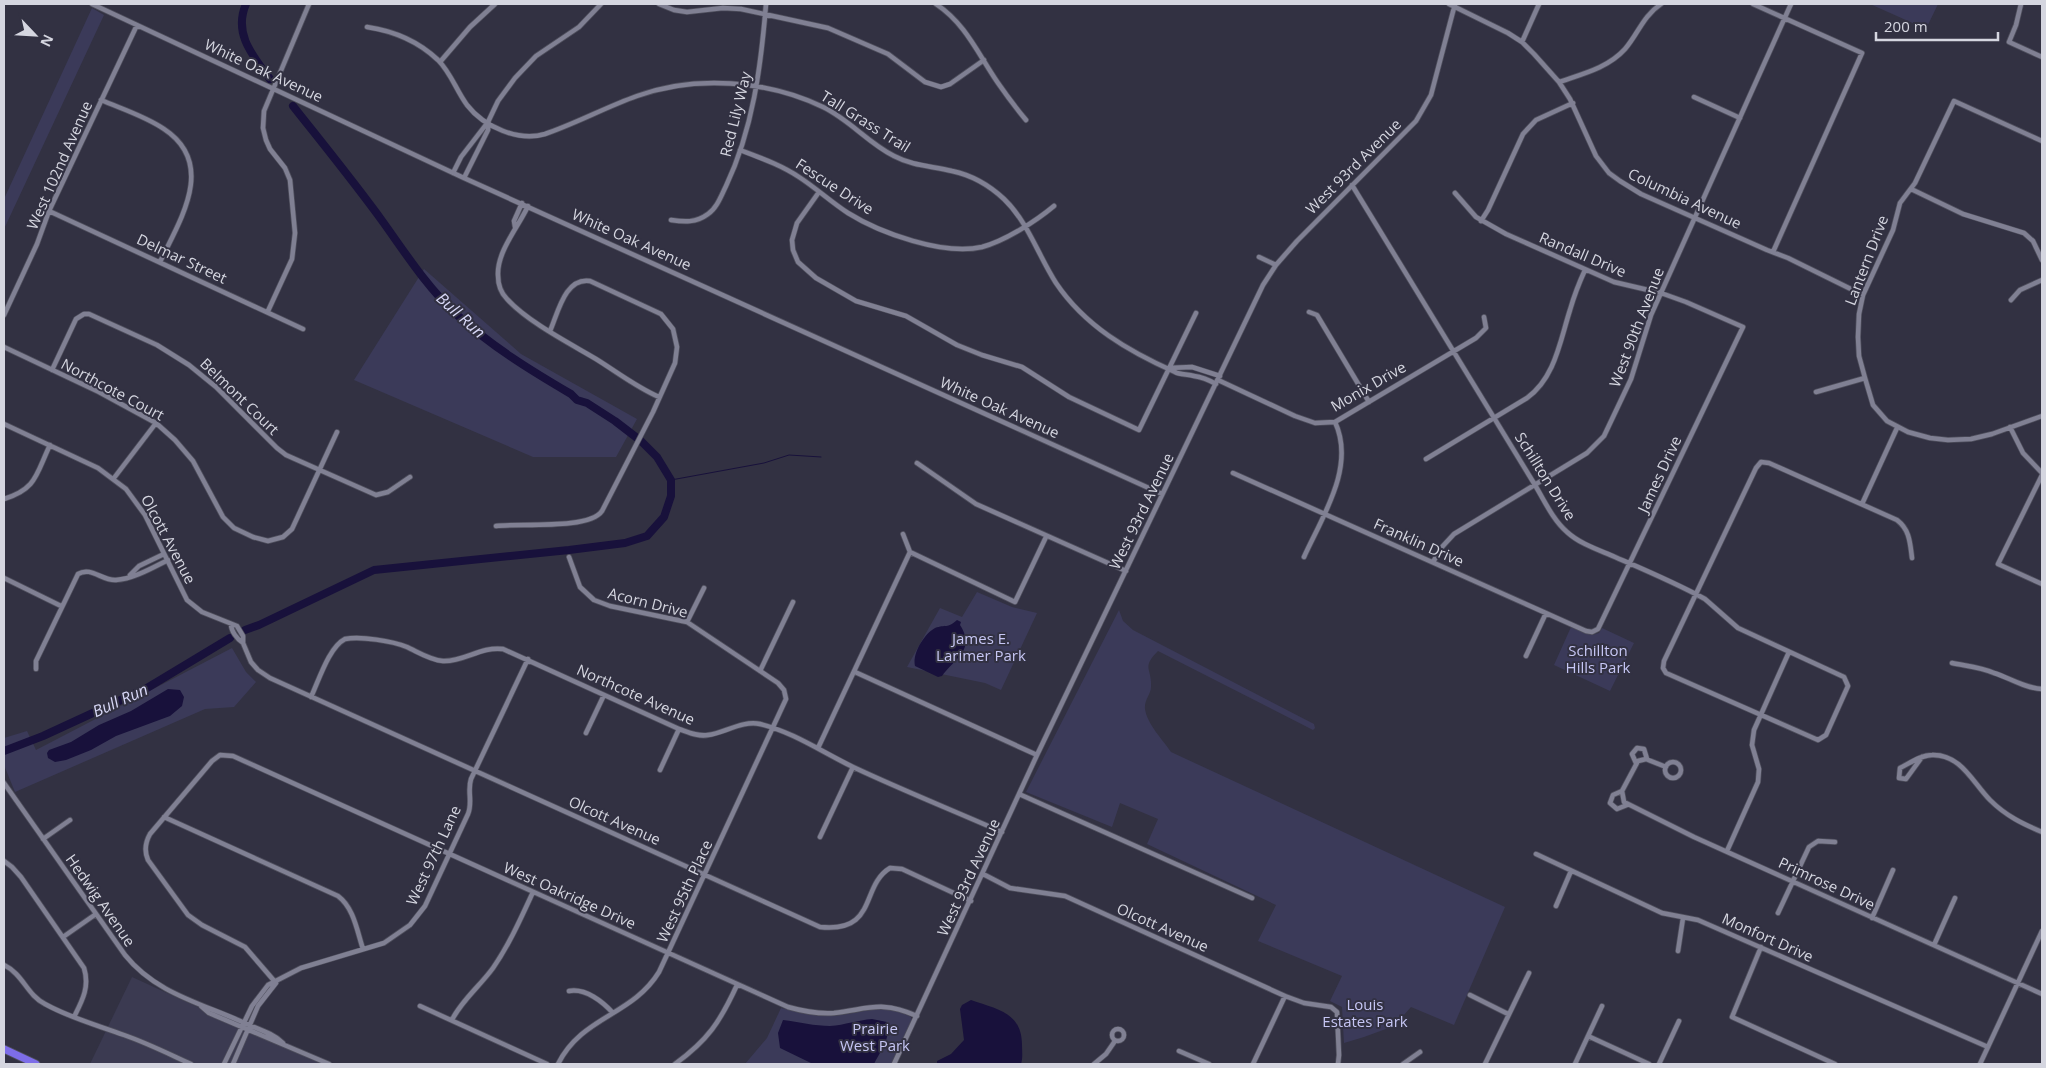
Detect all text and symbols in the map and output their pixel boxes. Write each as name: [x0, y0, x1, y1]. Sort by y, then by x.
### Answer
north arrow: [10, 10, 60, 60]
scale bar: [1876, 10, 1998, 42]
text: 200 m: [1884, 16, 1928, 36]
text: N: [36, 32, 58, 50]
street label: White Oak Avenue: [202, 34, 326, 106]
street label: Red Lily Way: [715, 69, 755, 159]
street label: Tall Grass Trail: [817, 86, 915, 156]
street label: West 102nd Avenue: [22, 97, 96, 233]
street label: West 93rd Avenue: [1301, 114, 1405, 218]
street label: Fescue Drive: [792, 153, 878, 219]
street label: Columbia Avenue: [1625, 163, 1745, 233]
street label: White Oak Avenue: [569, 204, 695, 274]
street label: Lantern Drive: [1840, 212, 1892, 308]
street label: Randall Drive: [1537, 227, 1629, 281]
street label: Delmar Street: [134, 228, 230, 288]
street label: West 90th Avenue: [1604, 264, 1668, 390]
water label: Bull Run: [432, 287, 490, 343]
street label: Northcote Court: [58, 353, 168, 425]
street label: Belmont Court: [196, 353, 284, 439]
street label: Monix Drive: [1327, 356, 1409, 416]
street label: White Oak Avenue: [937, 372, 1063, 442]
street label: Schillton Drive: [1511, 428, 1581, 524]
street label: James Drive: [1632, 432, 1685, 517]
street label: West 93rd Avenue: [1104, 449, 1178, 573]
street label: Olcott Avenue: [137, 491, 201, 587]
street label: Franklin Drive: [1371, 513, 1467, 571]
street label: Acorn Drive: [606, 582, 690, 622]
park label: James E. Larimer Park: [936, 628, 1026, 665]
park label: Schillton Hills Park: [1566, 640, 1631, 677]
street label: Northcote Avenue: [574, 659, 698, 729]
water label: Bull Run: [89, 678, 151, 722]
street label: Olcott Avenue: [566, 791, 664, 849]
street label: West 97th Lane: [401, 802, 465, 908]
street label: West 93rd Avenue: [932, 815, 1004, 939]
street label: West 95th Place: [651, 836, 717, 946]
street label: Hedwig Avenue: [62, 850, 140, 950]
street label: Primrose Drive: [1776, 852, 1878, 914]
street label: West Oakridge Drive: [501, 857, 639, 933]
street label: Olcott Avenue: [1114, 898, 1212, 956]
street label: Monfort Drive: [1719, 908, 1817, 966]
park label: Louis Estates Park: [1322, 994, 1408, 1031]
park label: Prairie West Park: [840, 1018, 910, 1055]

